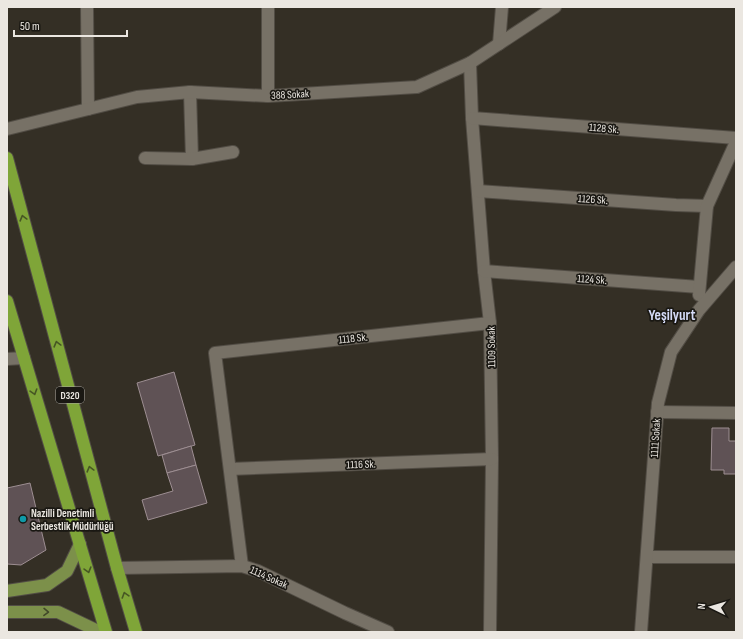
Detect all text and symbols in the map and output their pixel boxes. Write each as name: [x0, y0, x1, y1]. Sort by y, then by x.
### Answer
scale bar: [14, 12, 127, 38]
text: 50 m: [20, 19, 40, 34]
street label: 388 Sokak: [271, 87, 310, 102]
street label: 1128 Sk.: [588, 121, 619, 136]
street label: 1126 Sk.: [578, 192, 608, 207]
one-way arrow: [19, 215, 28, 222]
street label: 1124 Sk.: [577, 272, 607, 287]
district label: Yeşilyurt: [649, 306, 695, 325]
street label: 1109 Sokak: [485, 326, 498, 368]
street label: 1118 Sk.: [338, 331, 368, 346]
one-way arrow: [53, 340, 61, 347]
road number: D320: [56, 387, 84, 403]
one-way arrow: [29, 388, 38, 395]
street label: 1111 Sokak: [648, 417, 663, 458]
street label: 1116 Sk.: [346, 457, 376, 472]
one-way arrow: [86, 466, 95, 473]
place label: Nazilli Denetimli Serbestlik Müdürlüğü: [31, 507, 114, 533]
marker: Nazilli Denetimli Serbestlik Müdürlüğü: [18, 514, 28, 524]
street label: 1114 Sokak: [248, 563, 290, 592]
one-way arrow: [83, 566, 92, 573]
north arrow: [691, 587, 731, 627]
one-way arrow: [121, 591, 130, 598]
text: N: [695, 603, 708, 610]
one-way arrow: [43, 608, 49, 616]

